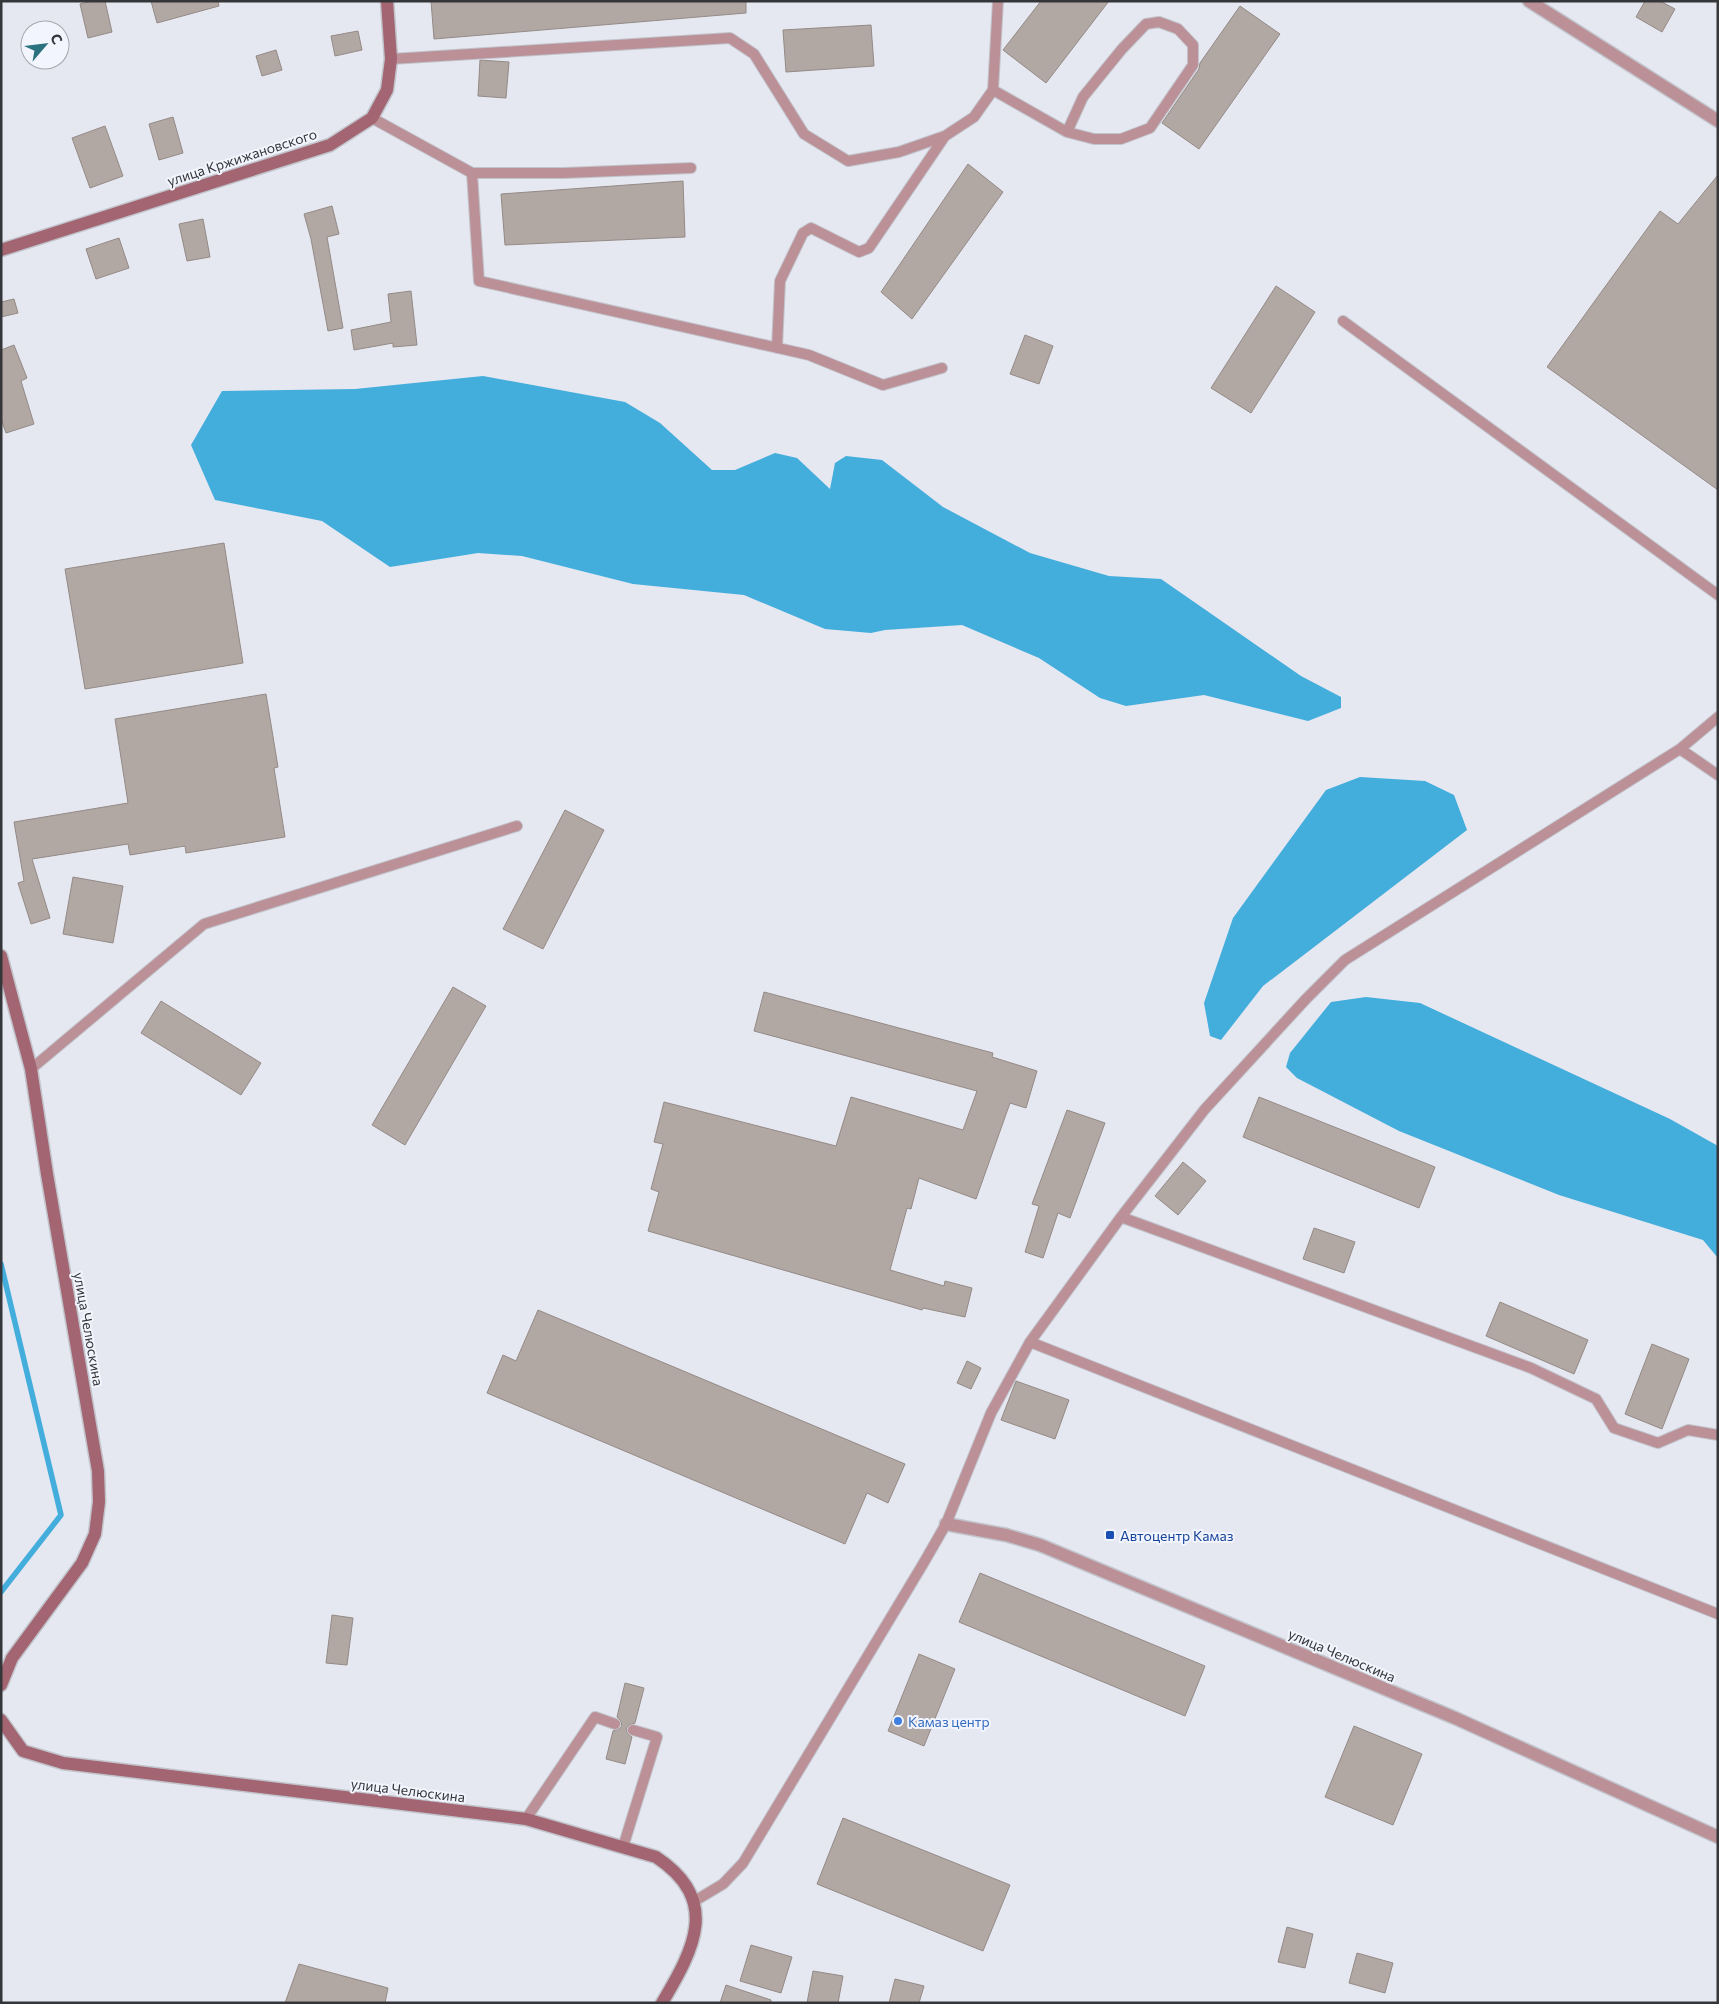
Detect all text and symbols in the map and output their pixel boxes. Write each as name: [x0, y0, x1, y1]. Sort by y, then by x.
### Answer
north arrow: [20, 20, 70, 70]
text: С: [47, 30, 67, 47]
street label: улица Кржижановского: [165, 125, 319, 189]
street label: улица Челюскина: [71, 1271, 107, 1387]
place label: Автоцентр Камаз: [1120, 1527, 1234, 1544]
marker: Автоцентр Камаз: [1104, 1529, 1116, 1541]
street label: улица Челюскина: [1286, 1625, 1398, 1685]
place label: Камаз центр: [908, 1713, 990, 1730]
marker: Камаз центр: [892, 1715, 904, 1727]
street label: улица Челюскина: [350, 1775, 466, 1805]

